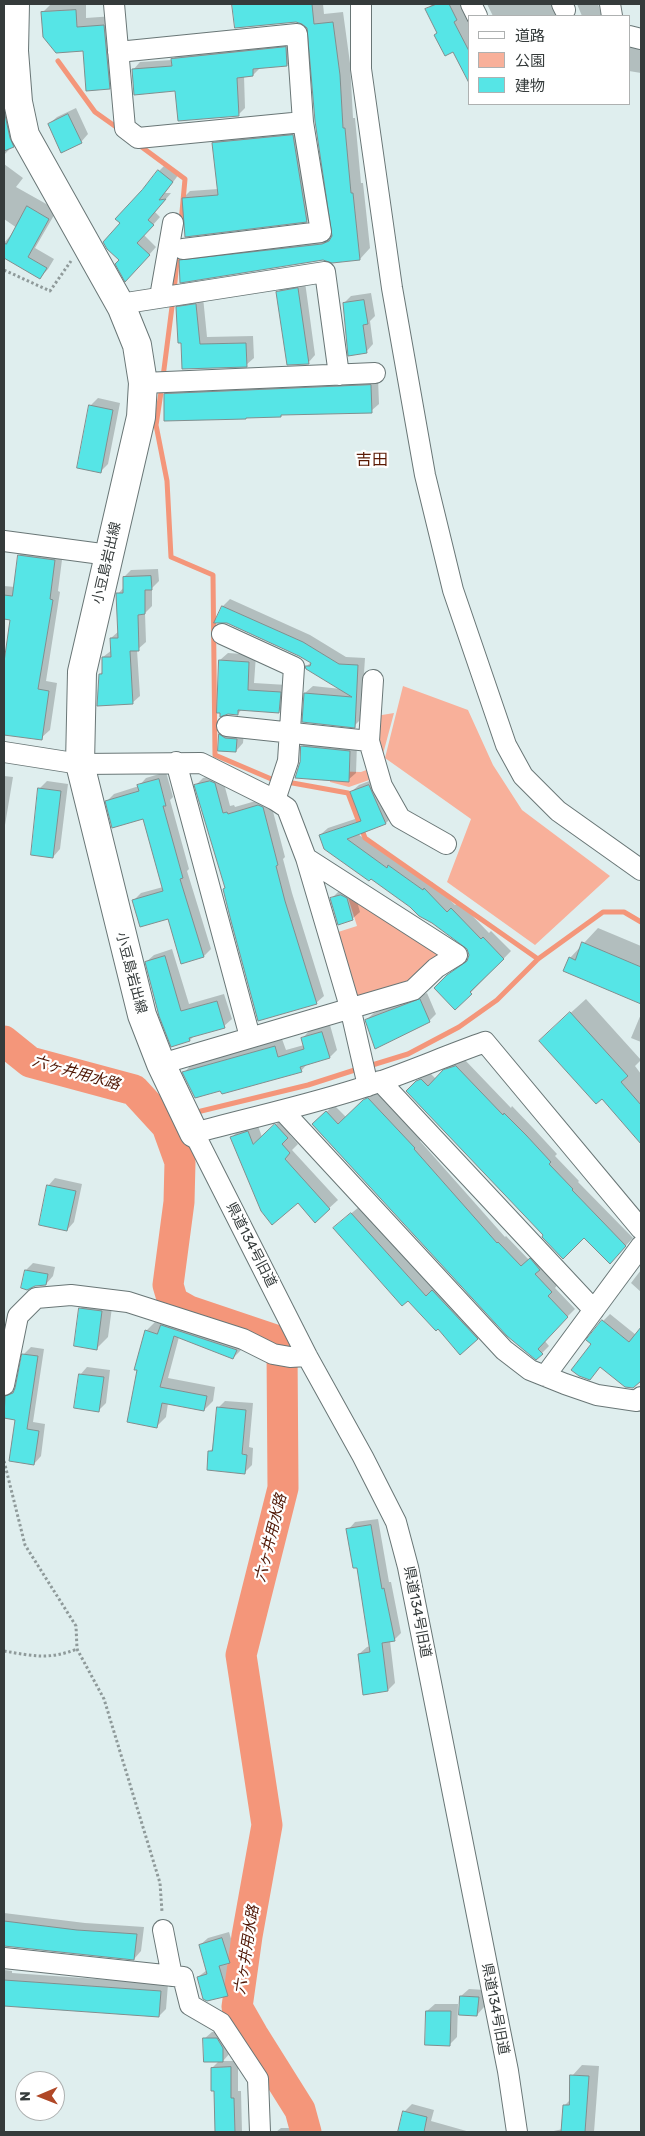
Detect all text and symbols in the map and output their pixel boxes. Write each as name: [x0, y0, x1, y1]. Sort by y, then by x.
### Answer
legend: [468, 15, 630, 105]
text: 道路: [515, 27, 545, 45]
text: 公園: [515, 52, 545, 70]
text: 建物: [515, 77, 545, 95]
district label: 吉田: [356, 450, 388, 470]
street label: 小豆島岩出線: [89, 520, 125, 606]
street label: 小豆島岩出線: [112, 930, 150, 1016]
water label: 六ヶ井用水路: [30, 1052, 122, 1094]
street label: 県道134号旧道: [222, 1200, 280, 1290]
water label: 六ヶ井用水路: [251, 1492, 291, 1584]
street label: 県道134号旧道: [400, 1565, 434, 1659]
water label: 六ヶ井用水路: [231, 1904, 263, 1996]
street label: 県道134号旧道: [478, 1962, 512, 2056]
north arrow: [15, 2071, 65, 2121]
text: N: [17, 2091, 34, 2101]

